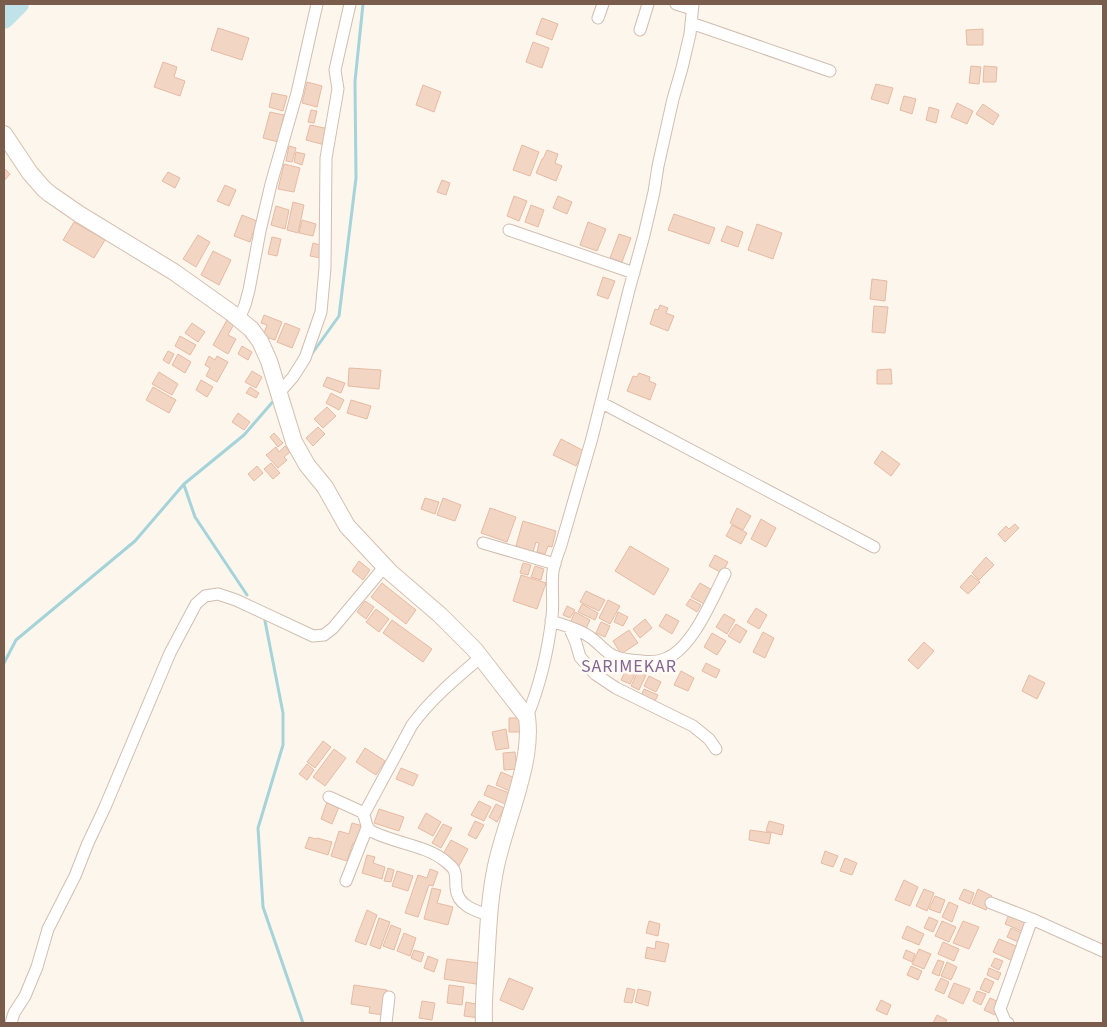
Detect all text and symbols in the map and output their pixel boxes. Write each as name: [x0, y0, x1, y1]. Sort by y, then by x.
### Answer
district label: SARIMEKAR: [581, 654, 677, 679]

